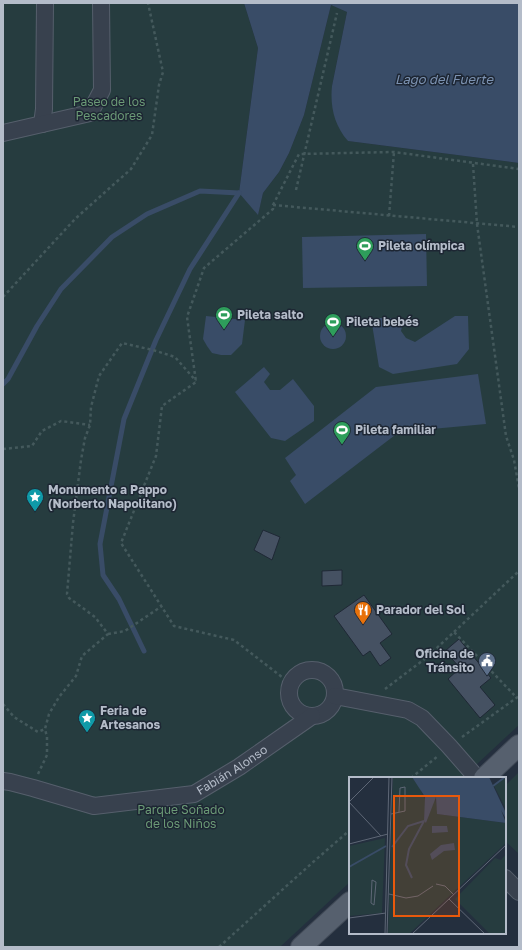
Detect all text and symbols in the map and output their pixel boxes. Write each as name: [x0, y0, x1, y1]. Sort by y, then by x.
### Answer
water label: Lago del Fuerte: [395, 71, 494, 87]
park label: Paseo de los Pescadores: [73, 94, 145, 123]
sports icon: Pileta olímpica: [355, 236, 375, 261]
place label: Pileta olímpica: [378, 238, 465, 253]
sports icon: Pileta salto: [214, 305, 234, 330]
place label: Pileta salto: [237, 307, 304, 322]
sports icon: Pileta bebés: [323, 312, 343, 337]
place label: Pileta bebés: [346, 314, 419, 329]
sports icon: Pileta familiar: [332, 420, 352, 445]
place label: Pileta familiar: [355, 422, 436, 437]
place label: Monumento a Pappo (Norberto Napolitano): [48, 482, 177, 511]
place icon: Monumento a Pappo (Norberto Napolitano): [25, 487, 45, 512]
restaurant icon: Parador del Sol: [353, 600, 373, 625]
place label: Parador del Sol: [376, 602, 465, 617]
place label: Oficina de Tránsito: [415, 646, 474, 675]
public building icon: Oficina de Tránsito: [477, 651, 497, 676]
place label: Feria de Artesanos: [100, 703, 160, 732]
place icon: Feria de Artesanos: [77, 708, 97, 733]
street label: Fabián Alonso: [194, 742, 270, 798]
inset map: [349, 777, 506, 934]
park label: Parque Soñado de los Niños: [137, 802, 225, 831]

